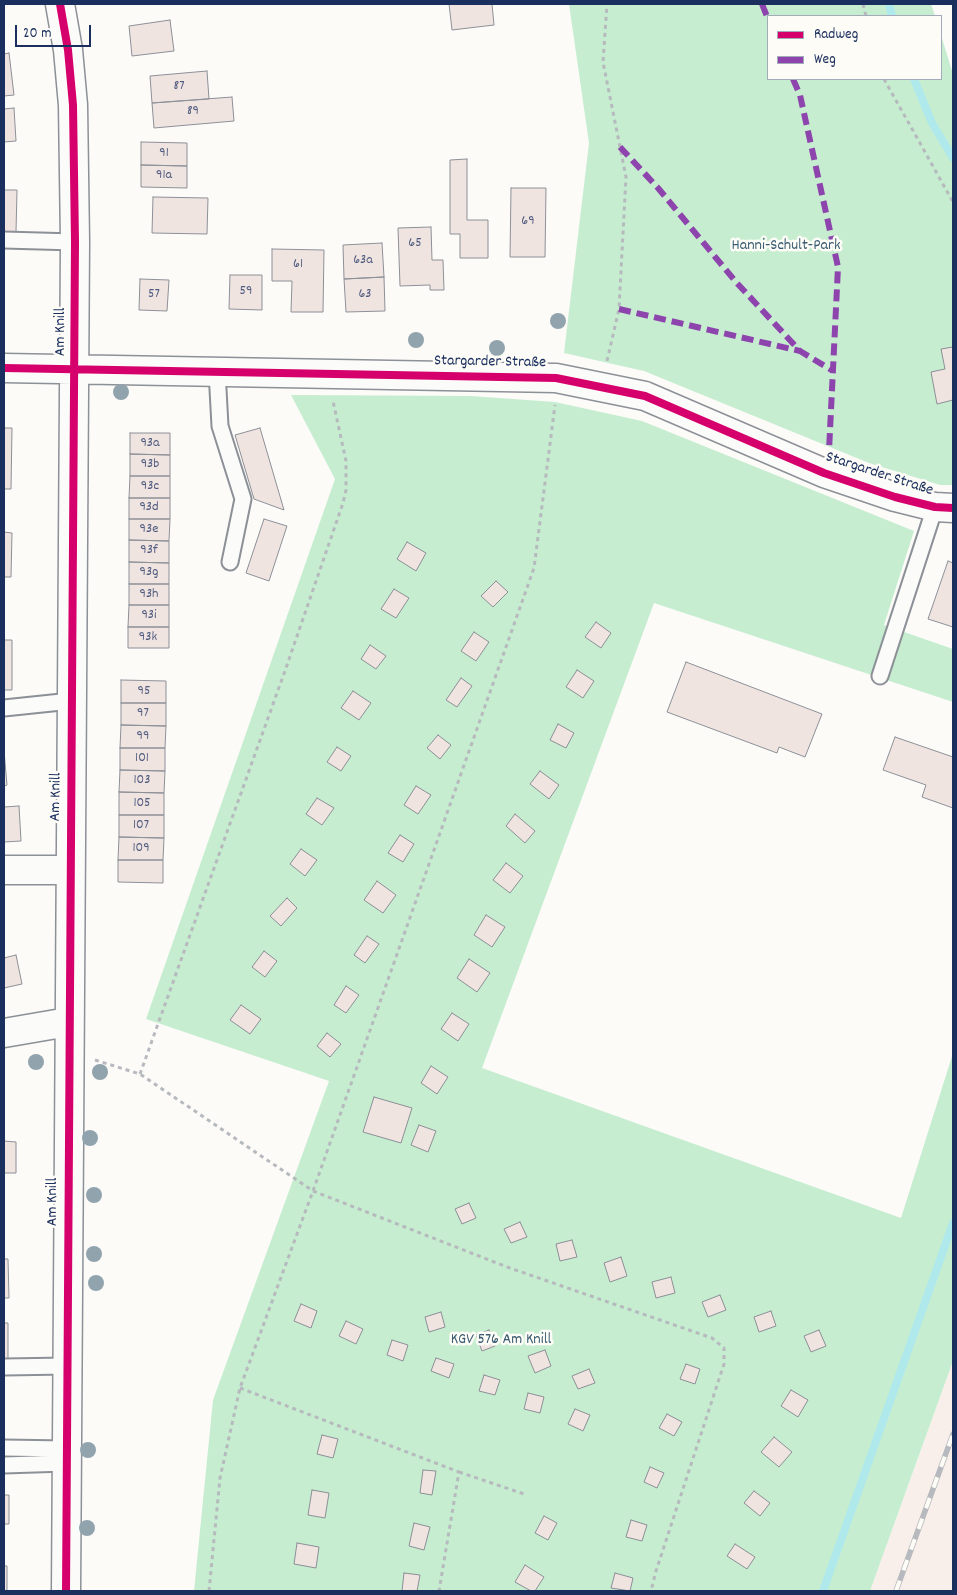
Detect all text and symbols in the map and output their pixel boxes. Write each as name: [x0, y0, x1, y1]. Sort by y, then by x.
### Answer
scale bar: [18, 15, 94, 47]
legend: [767, 15, 942, 80]
text: 20 m: [23, 23, 51, 45]
text: Radweg: [814, 24, 858, 46]
text: Weg: [814, 49, 836, 71]
house number: 87: [174, 79, 184, 95]
house number: 89: [187, 104, 199, 120]
house number: 91: [159, 146, 169, 162]
house number: 91a: [156, 168, 172, 184]
house number: 69: [521, 214, 535, 230]
house number: 65: [408, 236, 422, 252]
park label: Hanni-Schult-Park: [731, 237, 841, 257]
house number: 63a: [353, 253, 373, 269]
house number: 61: [293, 257, 303, 273]
house number: 59: [240, 284, 252, 300]
house number: 57: [148, 287, 160, 303]
house number: 63: [358, 287, 372, 303]
street label: Am Knill: [52, 308, 72, 356]
street label: Stargarder Straße: [434, 352, 546, 374]
house number: 93a: [140, 436, 160, 452]
street label: Stargarder Straße: [823, 449, 935, 501]
house number: 93b: [141, 457, 159, 473]
house number: 93c: [141, 479, 159, 495]
house number: 93d: [139, 500, 159, 516]
house number: 93e: [140, 522, 158, 538]
house number: 93f: [140, 543, 158, 559]
house number: 93g: [140, 565, 158, 581]
house number: 93h: [139, 587, 159, 603]
house number: 93i: [141, 608, 157, 624]
house number: 93k: [139, 630, 157, 646]
house number: 95: [138, 684, 150, 700]
house number: 97: [137, 706, 149, 722]
house number: 99: [137, 729, 149, 745]
house number: 101: [135, 751, 149, 767]
street label: Am Knill: [47, 772, 67, 822]
house number: 103: [134, 773, 150, 789]
house number: 105: [133, 796, 151, 812]
house number: 107: [133, 818, 149, 834]
house number: 109: [132, 841, 150, 857]
street label: Am Knill: [44, 1178, 64, 1226]
park label: KGV 576 Am Knill: [451, 1331, 551, 1351]

